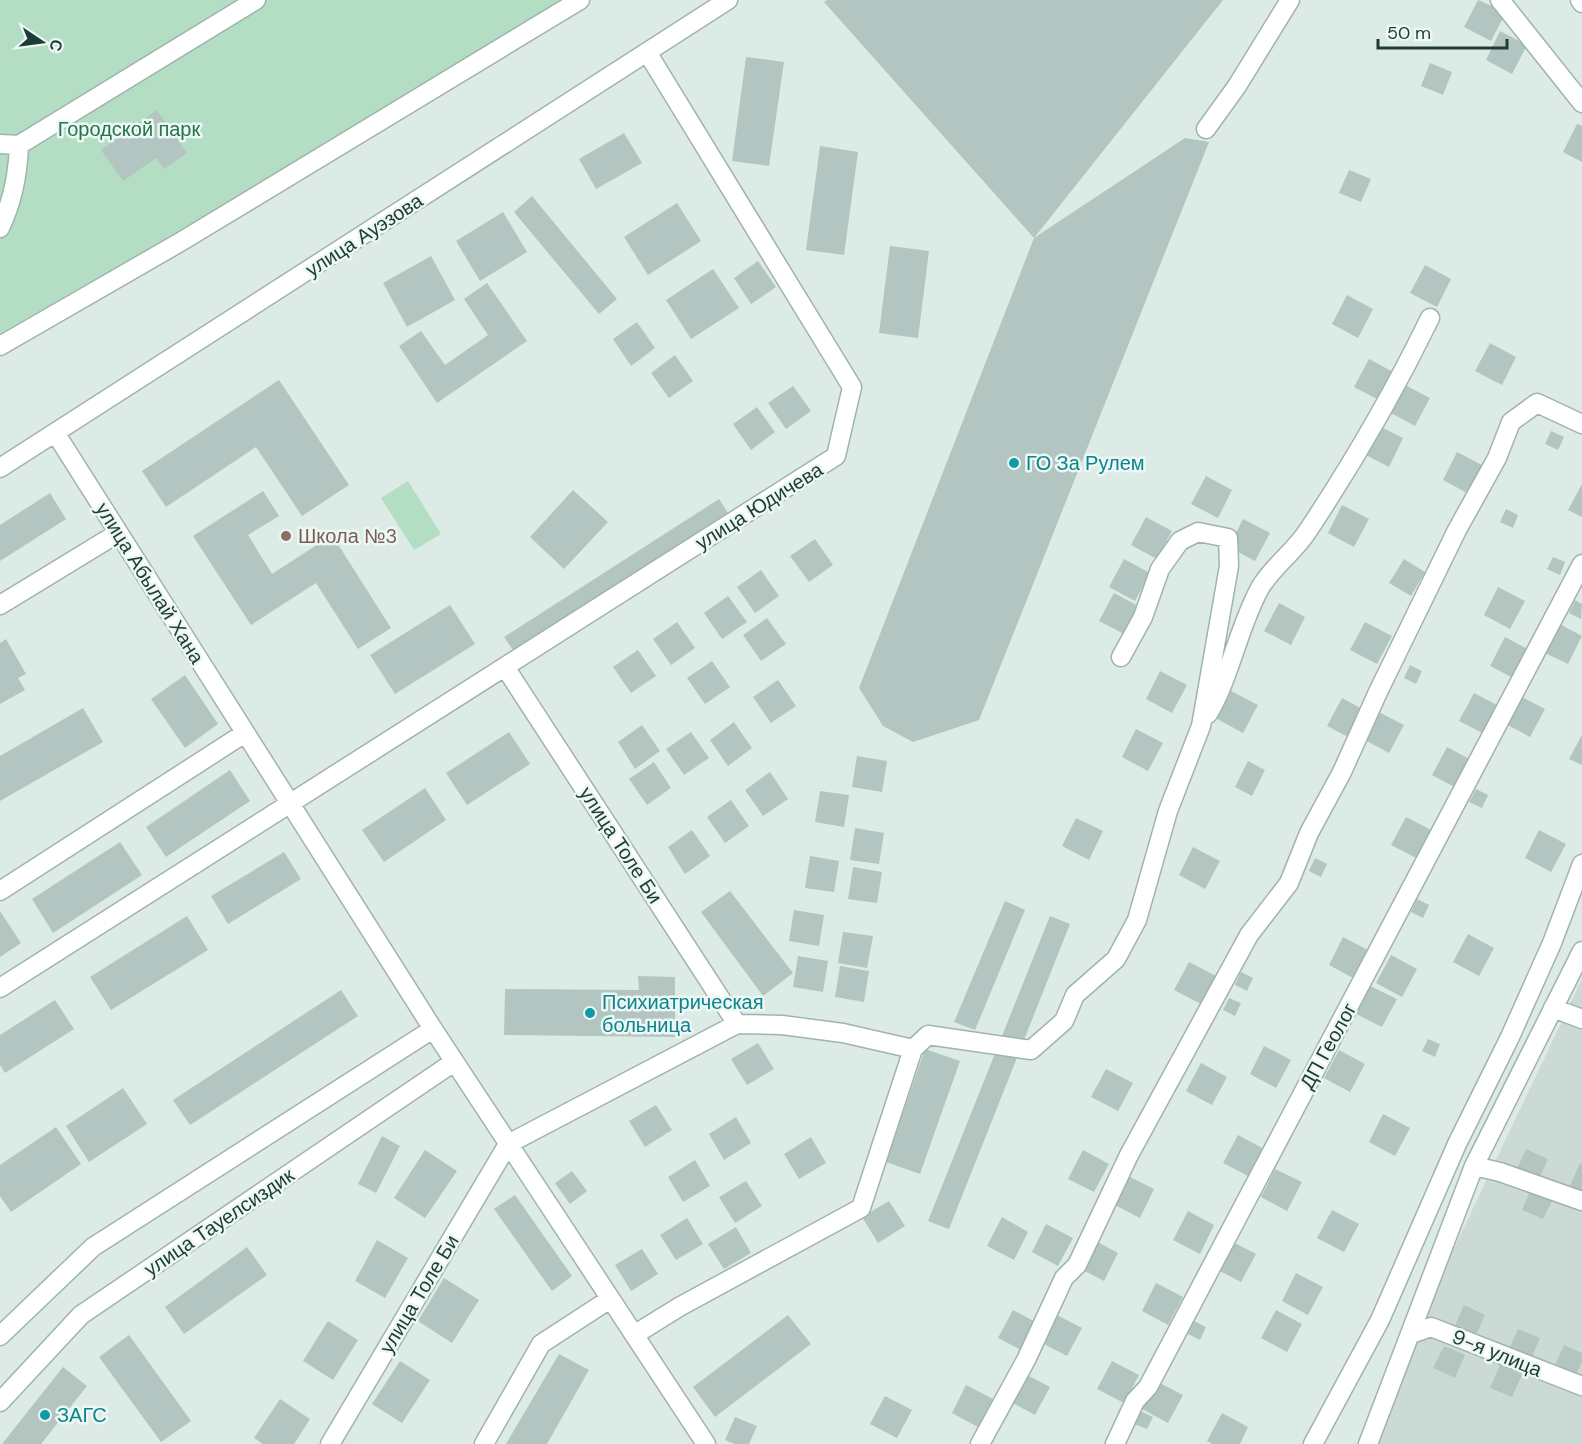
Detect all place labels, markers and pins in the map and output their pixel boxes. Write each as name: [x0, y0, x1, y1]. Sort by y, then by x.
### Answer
place label: ГО За Рулем: [1026, 450, 1145, 476]
marker: ГО За Рулем: [1007, 456, 1021, 470]
place label: Школа №3: [298, 523, 397, 549]
marker: Школа №3: [279, 529, 293, 543]
place label: Психиатрическая больница: [602, 989, 764, 1038]
marker: Психиатрическая больница: [583, 1006, 597, 1020]
place label: ЗАГС: [57, 1402, 107, 1428]
marker: ЗАГС: [38, 1408, 52, 1422]

